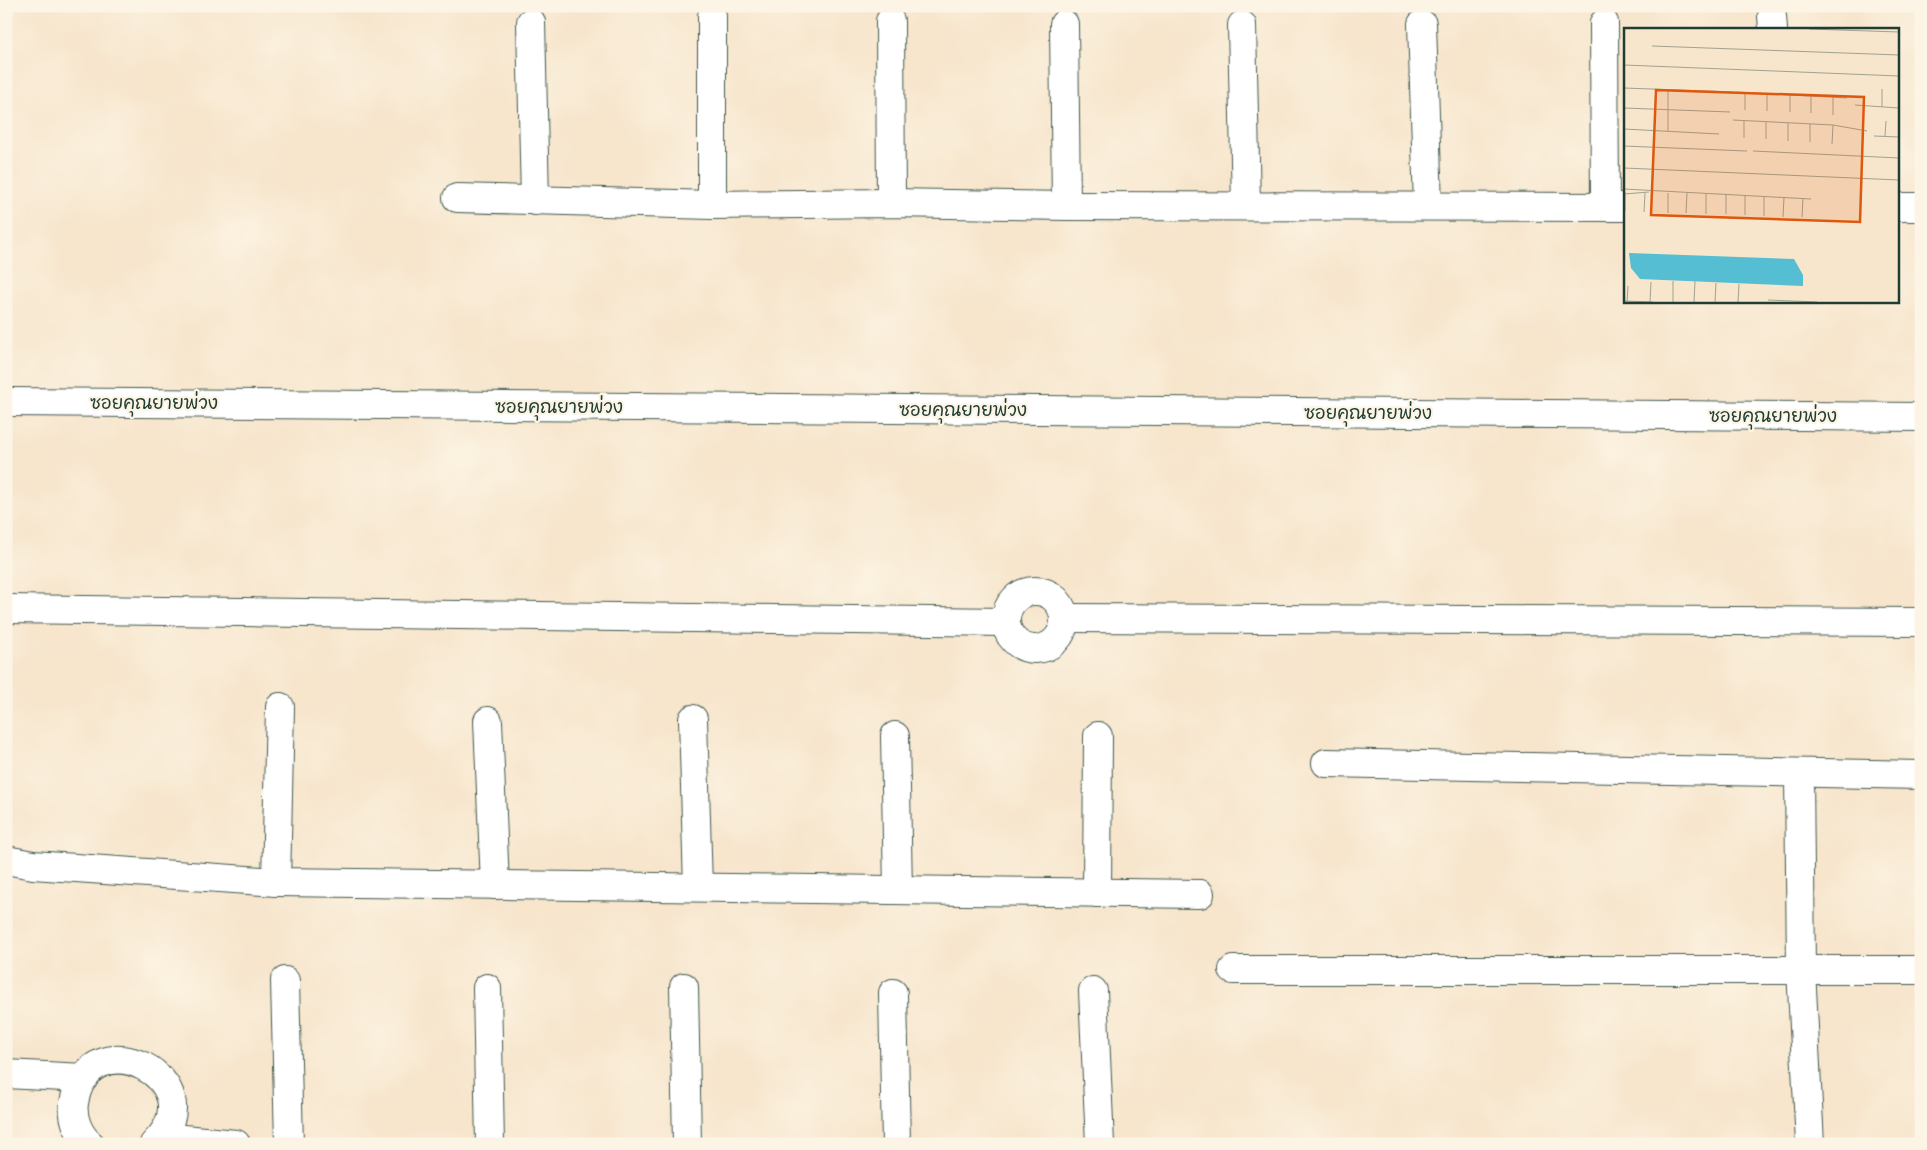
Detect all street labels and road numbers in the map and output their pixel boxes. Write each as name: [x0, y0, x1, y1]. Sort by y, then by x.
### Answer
street label: ซอยคุณยายพ่วง: [90, 388, 218, 417]
street label: ซอยคุณยายพ่วง: [495, 392, 623, 421]
street label: ซอยคุณยายพ่วง: [899, 395, 1027, 424]
street label: ซอยคุณยายพ่วง: [1304, 398, 1432, 427]
street label: ซอยคุณยายพ่วง: [1709, 401, 1837, 430]

